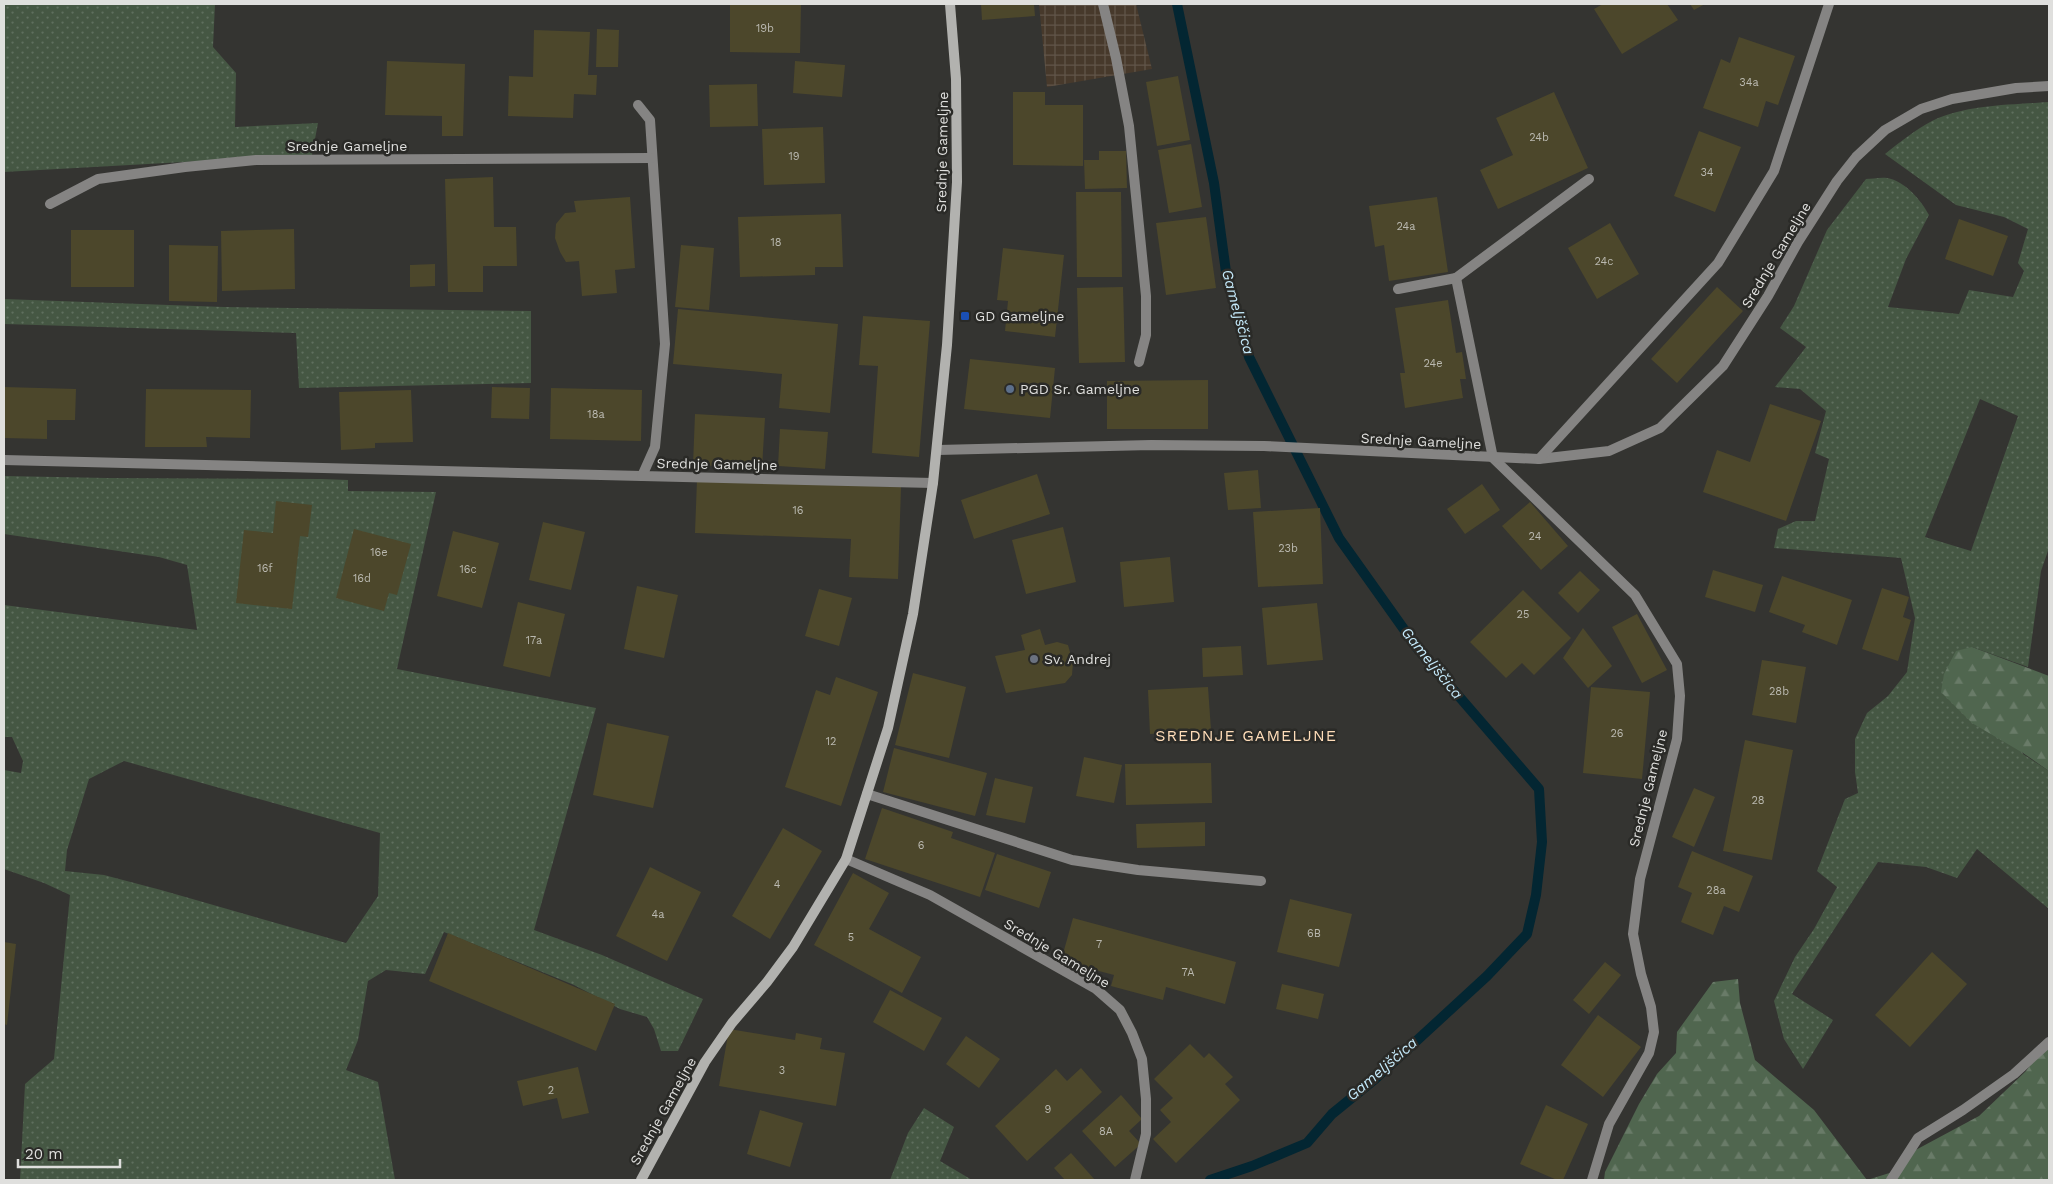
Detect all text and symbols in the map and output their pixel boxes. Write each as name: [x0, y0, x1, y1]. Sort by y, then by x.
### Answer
house number: 19b: [756, 22, 774, 35]
house number: 34a: [1739, 76, 1759, 89]
street label: Srednje Gameljne: [933, 92, 951, 212]
house number: 24b: [1529, 131, 1549, 144]
street label: Srednje Gameljne: [287, 138, 407, 154]
house number: 19: [788, 150, 800, 163]
house number: 34: [1700, 166, 1714, 179]
street label: Srednje Gameljne: [1738, 199, 1814, 311]
house number: 24a: [1396, 220, 1416, 233]
house number: 18: [770, 236, 782, 249]
house number: 24c: [1595, 255, 1613, 268]
water label: Gameljščica: [1218, 267, 1258, 357]
place label: GD Gameljne: [975, 308, 1064, 324]
marker: GD Gameljne: [959, 310, 971, 322]
house number: 24e: [1423, 357, 1443, 370]
place label: PGD Sr. Gameljne: [1020, 381, 1140, 397]
marker: PGD Sr. Gameljne: [1004, 383, 1016, 395]
house number: 18a: [587, 408, 605, 421]
street label: Srednje Gameljne: [1360, 430, 1482, 452]
street label: Srednje Gameljne: [657, 455, 777, 473]
house number: 16: [793, 504, 804, 517]
house number: 24: [1529, 530, 1542, 543]
house number: 23b: [1278, 542, 1298, 555]
house number: 16e: [370, 546, 388, 559]
house number: 16f: [257, 562, 273, 575]
house number: 16c: [459, 563, 477, 576]
house number: 16d: [353, 572, 371, 585]
house number: 25: [1517, 608, 1529, 621]
water label: Gameljščica: [1397, 623, 1467, 703]
house number: 17a: [526, 634, 542, 647]
place label: Sv. Andrej: [1044, 651, 1111, 667]
marker: Sv. Andrej: [1028, 653, 1040, 665]
house number: 28b: [1769, 685, 1789, 698]
district label: SREDNJE GAMELJNE: [1155, 726, 1337, 745]
house number: 26: [1610, 727, 1624, 740]
street label: Srednje Gameljne: [1626, 727, 1670, 849]
house number: 12: [826, 735, 836, 748]
house number: 28: [1751, 794, 1765, 807]
house number: 6: [918, 839, 925, 852]
house number: 4: [774, 878, 781, 891]
house number: 28a: [1706, 884, 1726, 897]
house number: 4a: [652, 908, 664, 921]
street label: Srednje Gameljne: [1001, 915, 1113, 991]
house number: 6B: [1307, 927, 1321, 940]
house number: 5: [848, 931, 854, 944]
house number: 7: [1096, 938, 1102, 951]
house number: 7A: [1182, 966, 1194, 979]
water label: Gameljščica: [1343, 1034, 1421, 1104]
street label: Srednje Gameljne: [627, 1054, 699, 1168]
house number: 3: [779, 1064, 785, 1077]
house number: 2: [548, 1084, 554, 1097]
house number: 9: [1045, 1103, 1052, 1116]
house number: 8A: [1099, 1125, 1113, 1138]
scale bar: [18, 1136, 120, 1168]
text: 20 m: [25, 1145, 63, 1163]

